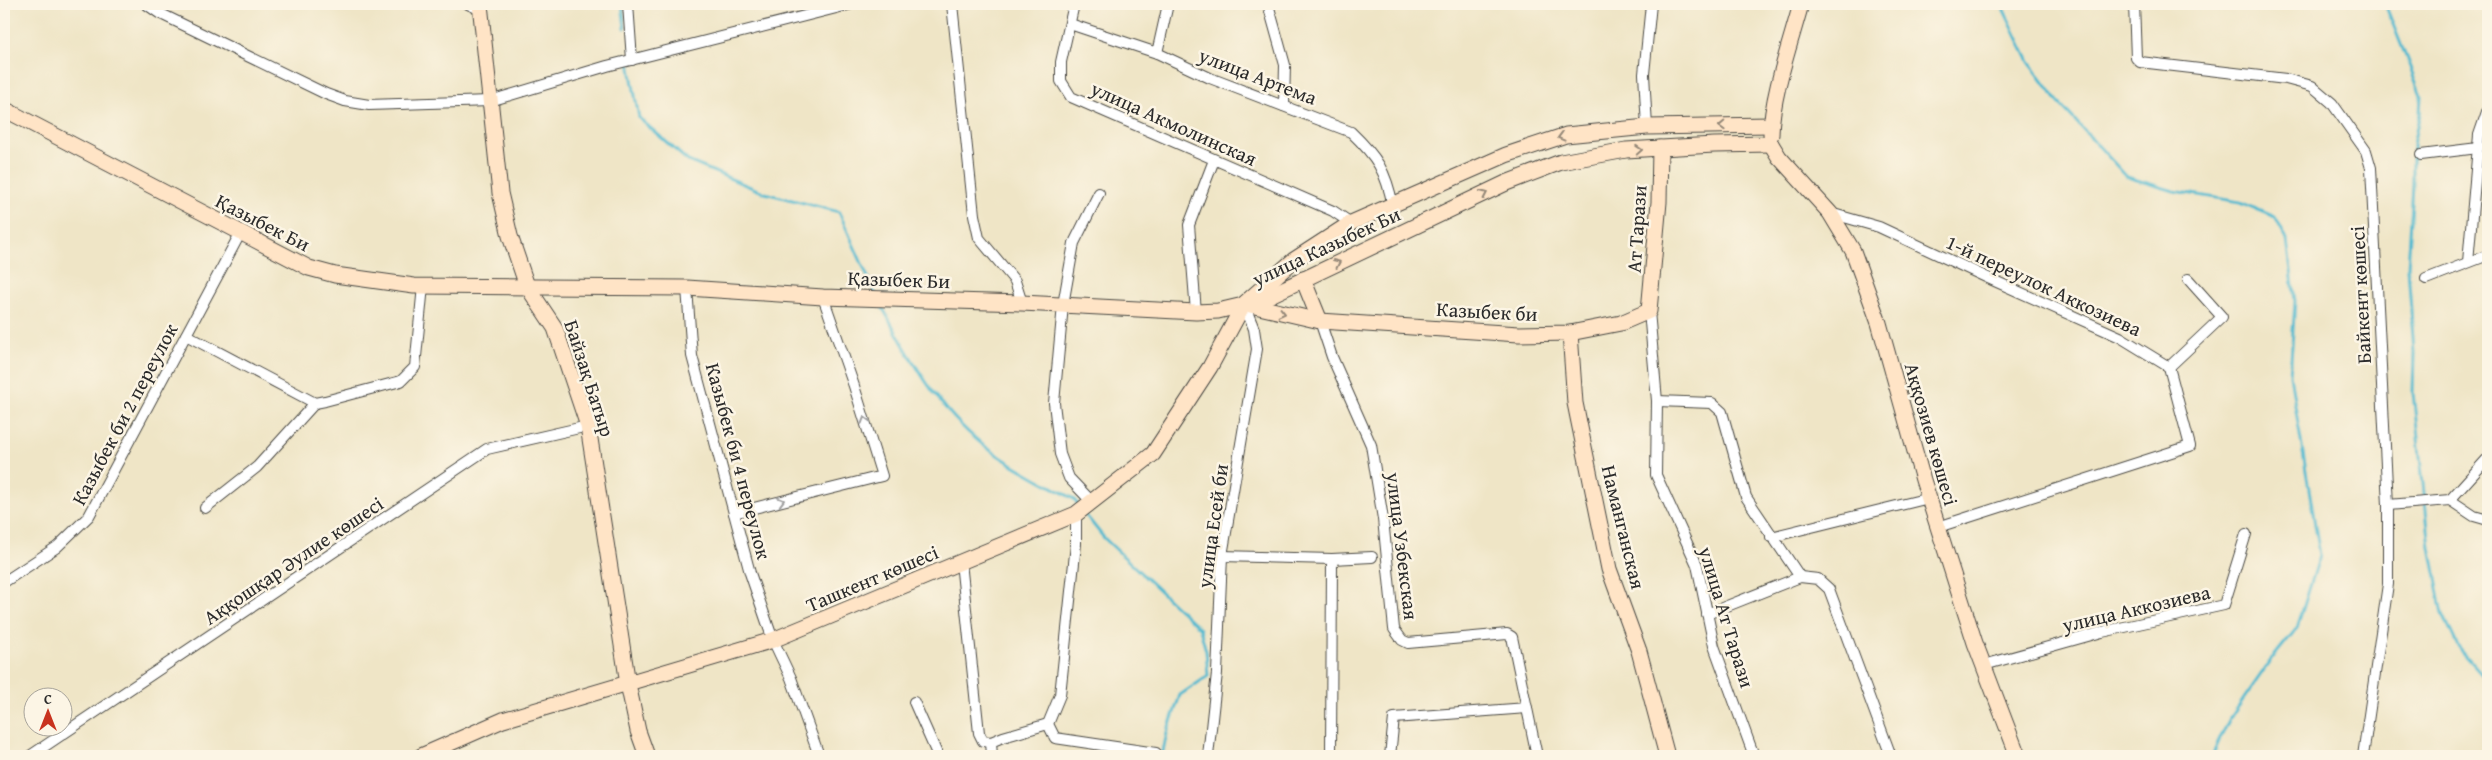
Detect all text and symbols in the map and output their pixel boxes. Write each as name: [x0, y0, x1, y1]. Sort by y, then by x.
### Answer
street label: улица Артема: [1194, 40, 1322, 112]
street label: улица Акмолинская: [1085, 73, 1262, 173]
one-way arrow: [1718, 121, 1726, 131]
one-way arrow: [1557, 132, 1565, 142]
one-way arrow: [1635, 144, 1643, 155]
street label: Ат Тарази: [1618, 184, 1654, 274]
street label: Қазыбек Би: [211, 186, 315, 258]
one-way arrow: [1479, 190, 1488, 200]
street label: улица Казыбек Би: [1246, 199, 1405, 294]
street label: Байкент көшесі: [2342, 225, 2378, 365]
street label: 1-й переулок Аккозиева: [1942, 227, 2147, 343]
one-way arrow: [1332, 259, 1341, 270]
street label: Қазыбек Би: [847, 263, 951, 295]
street label: Казыбек би: [1436, 294, 1538, 328]
one-way arrow: [1278, 307, 1287, 317]
street label: Байзақ Батыр: [557, 316, 623, 440]
street label: Казыбек би 2 переулок: [64, 317, 185, 510]
street label: Аққозиев көшесі: [1898, 359, 1966, 509]
street label: Казыбек би 4 переулок: [699, 360, 779, 563]
one-way arrow: [860, 416, 870, 425]
street label: улица Есей би: [1189, 462, 1235, 591]
street label: Наманганская: [1595, 462, 1653, 592]
street label: улица Узбекская: [1379, 470, 1426, 621]
street label: Аққошқар Әулие көшесі: [197, 489, 389, 631]
one-way arrow: [776, 496, 785, 507]
street label: Ташкент көшесі: [801, 537, 943, 619]
street label: улица Ат Тарази: [1691, 542, 1762, 691]
street label: улица Аккозиева: [2058, 577, 2213, 639]
north arrow: [22, 688, 72, 738]
text: С: [44, 689, 52, 709]

